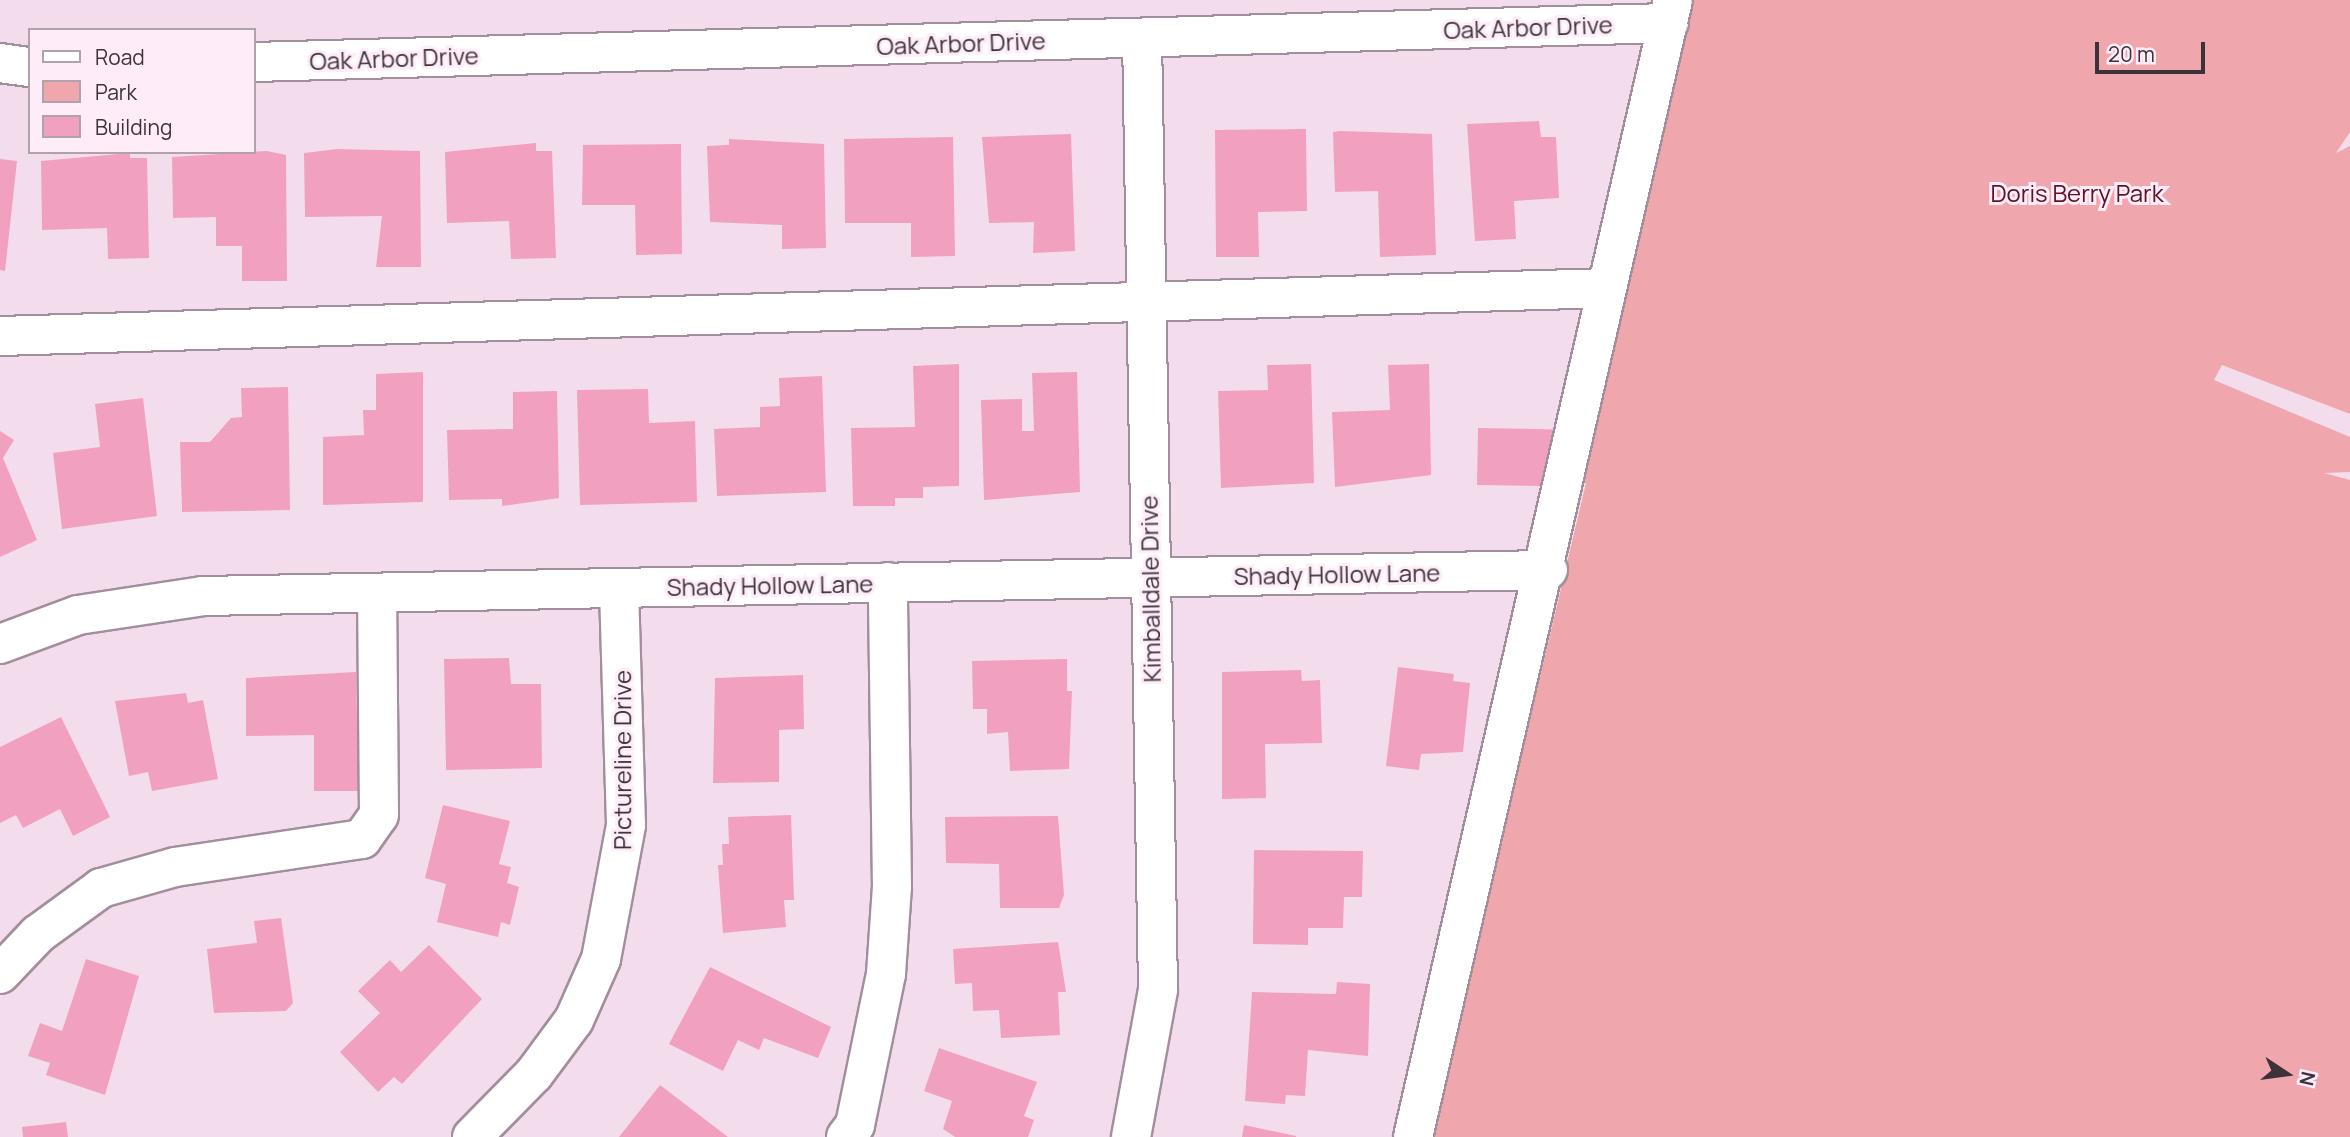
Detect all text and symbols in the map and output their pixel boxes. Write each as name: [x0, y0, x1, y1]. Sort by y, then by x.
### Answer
street label: Oak Arbor Drive: [1443, 10, 1613, 44]
street label: Oak Arbor Drive: [876, 26, 1046, 60]
legend: [28, 28, 256, 154]
scale bar: [2098, 28, 2208, 72]
text: 20 m: [2108, 40, 2155, 68]
street label: Oak Arbor Drive: [309, 41, 479, 75]
text: Road: [95, 43, 145, 71]
text: Park: [95, 78, 137, 106]
text: Building: [95, 113, 172, 141]
park label: Doris Berry Park: [1990, 179, 2164, 207]
street label: Kimballdale Drive: [1134, 495, 1166, 683]
street label: Shady Hollow Lane: [1233, 558, 1441, 590]
street label: Shady Hollow Lane: [666, 569, 874, 601]
street label: Pictureline Drive: [608, 670, 636, 850]
north arrow: [2252, 1039, 2322, 1109]
text: N: [2293, 1069, 2322, 1088]

